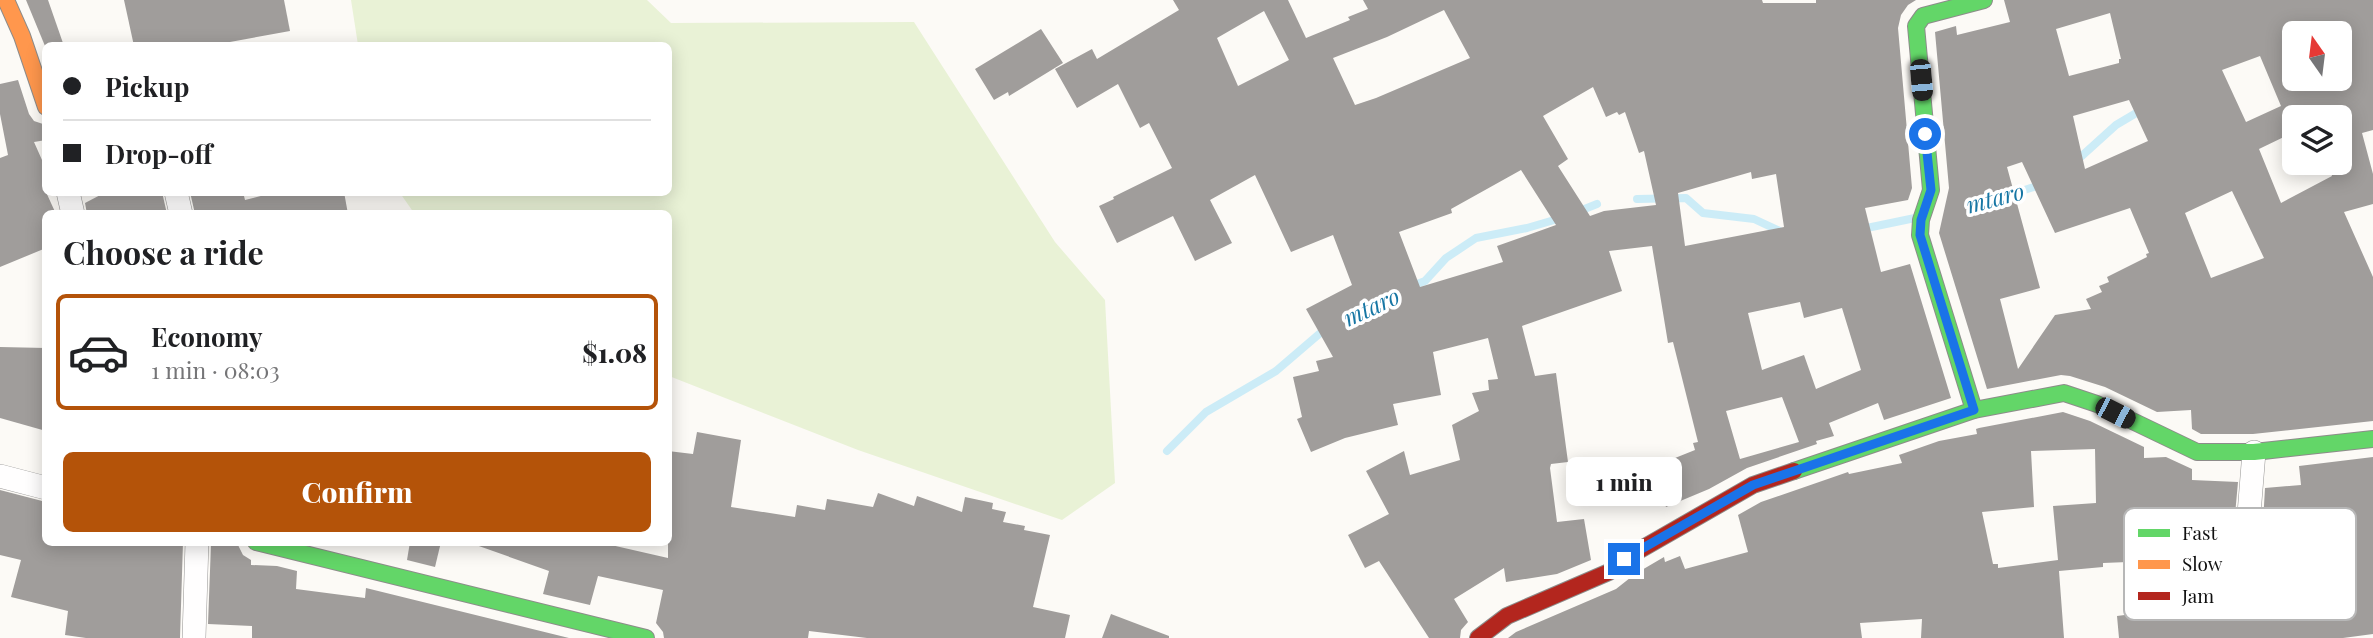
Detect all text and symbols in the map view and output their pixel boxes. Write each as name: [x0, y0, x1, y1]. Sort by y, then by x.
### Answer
north arrow: [2282, 21, 2352, 91]
map controls: [2282, 21, 2352, 175]
car: [1909, 58, 1934, 102]
text: Pickup: [105, 69, 189, 104]
button: layers: [2282, 105, 2352, 175]
route start: [1909, 118, 1941, 150]
text: Drop-off: [105, 136, 212, 171]
water label: mtaro: [1963, 174, 2027, 220]
text: Choose a ride: [63, 230, 264, 273]
water label: mtaro: [1338, 279, 1404, 333]
text: Economy: [151, 319, 262, 354]
icon: car: [67, 321, 130, 384]
text: $1.08: [582, 335, 647, 370]
text: 1 min · 08:03: [151, 354, 280, 385]
car: [2092, 394, 2139, 432]
button: Confirm: [63, 452, 651, 532]
callout: 1 min: [1566, 458, 1682, 506]
text: 1 min: [1596, 466, 1652, 497]
legend: [2124, 508, 2356, 620]
text: Fast: [2182, 519, 2218, 545]
route end: [1608, 543, 1640, 575]
text: Slow: [2182, 550, 2223, 576]
text: Jam: [2181, 582, 2214, 608]

